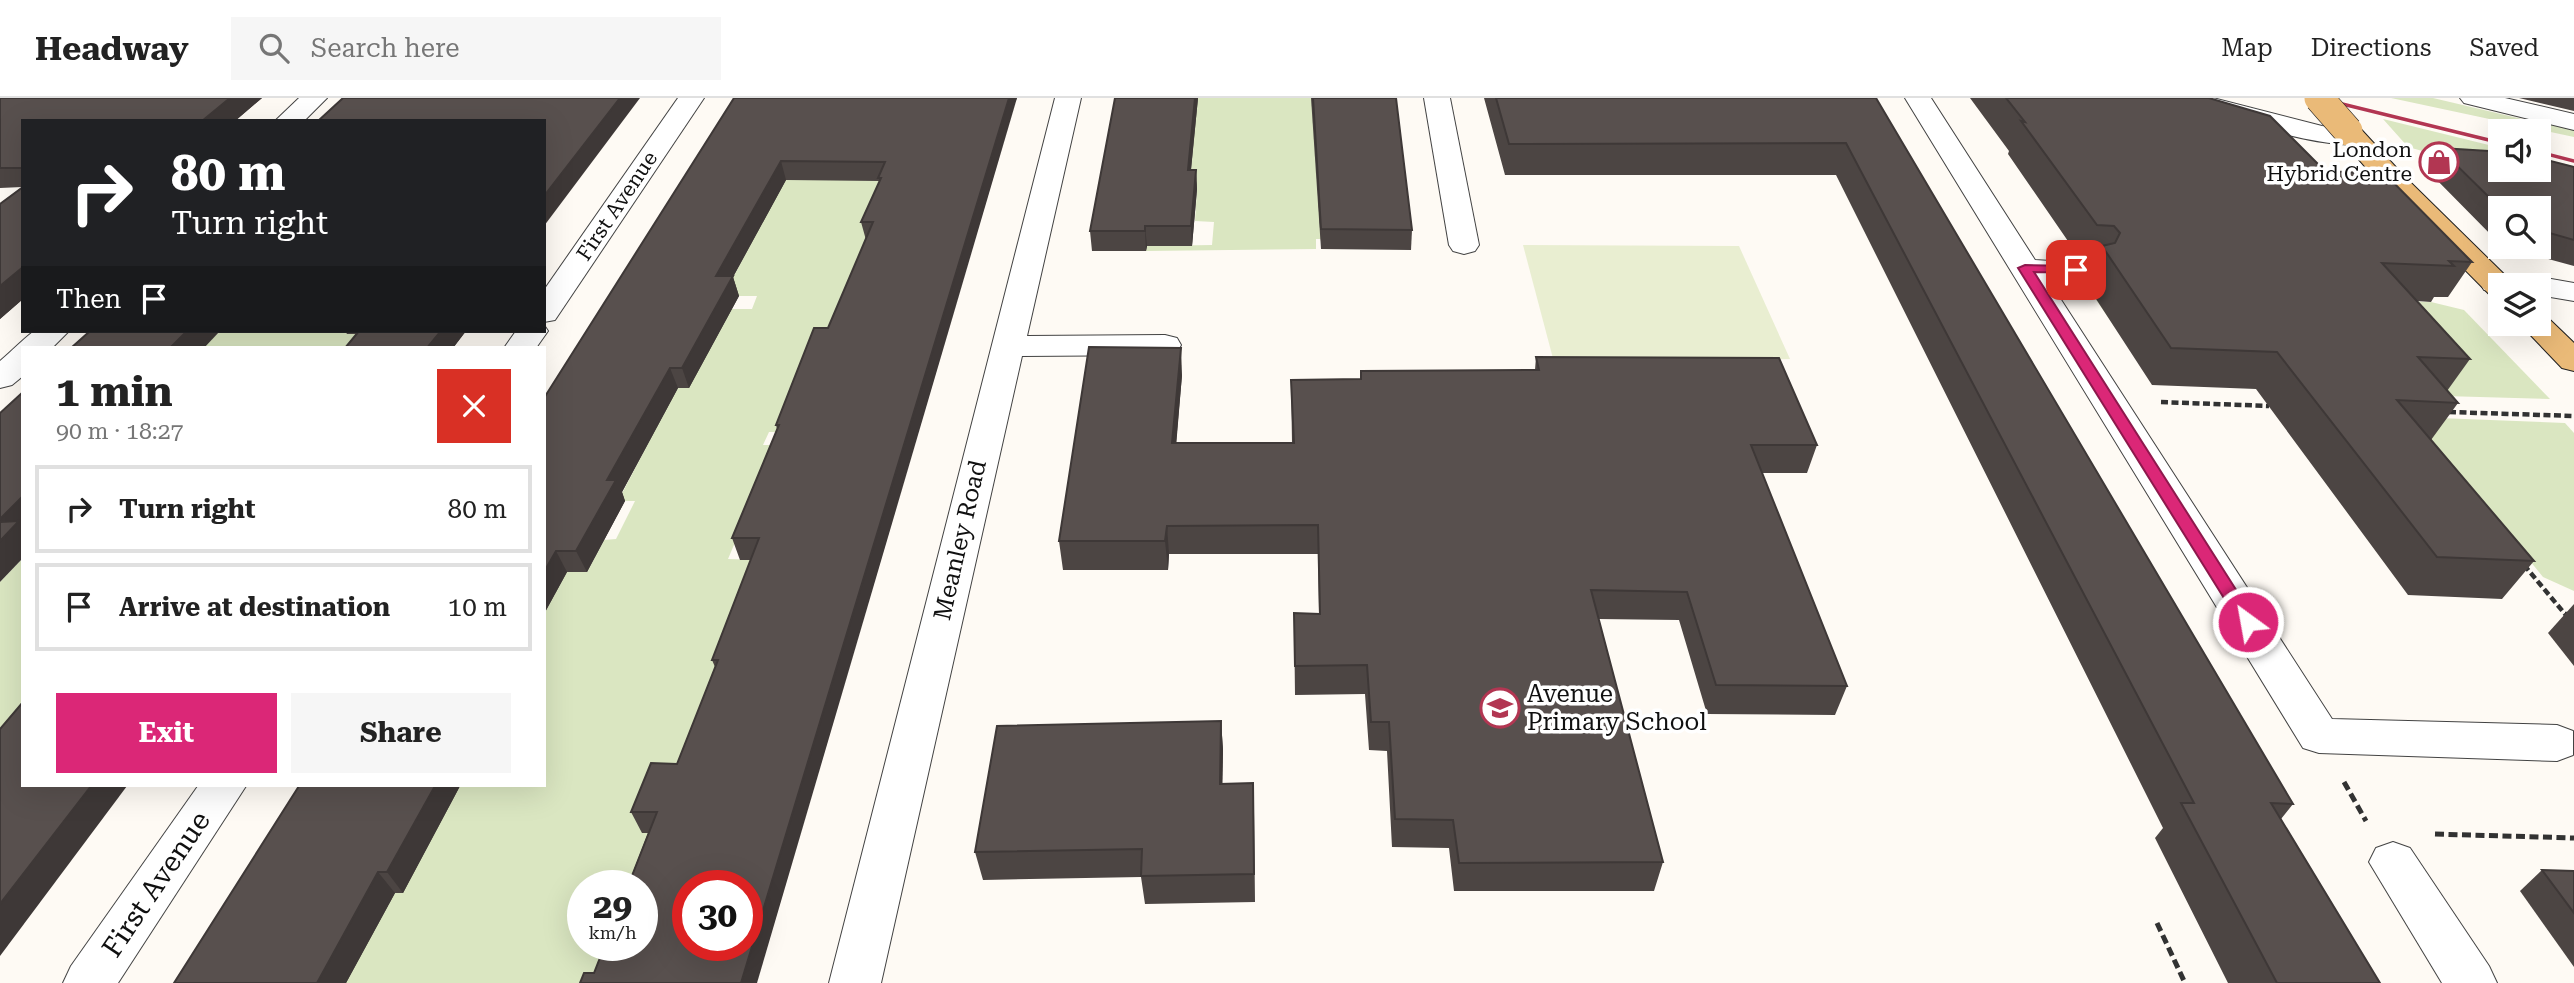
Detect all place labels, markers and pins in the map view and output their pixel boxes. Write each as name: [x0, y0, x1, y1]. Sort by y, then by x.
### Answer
place label: London Hybrid Centre: [2267, 138, 2412, 186]
shop icon: London Hybrid Centre: [2418, 141, 2460, 183]
pin: [2046, 240, 2106, 300]
place label: Avenue Primary School: [1527, 680, 1707, 736]
school or university icon: Avenue Primary School: [1479, 687, 1521, 729]

